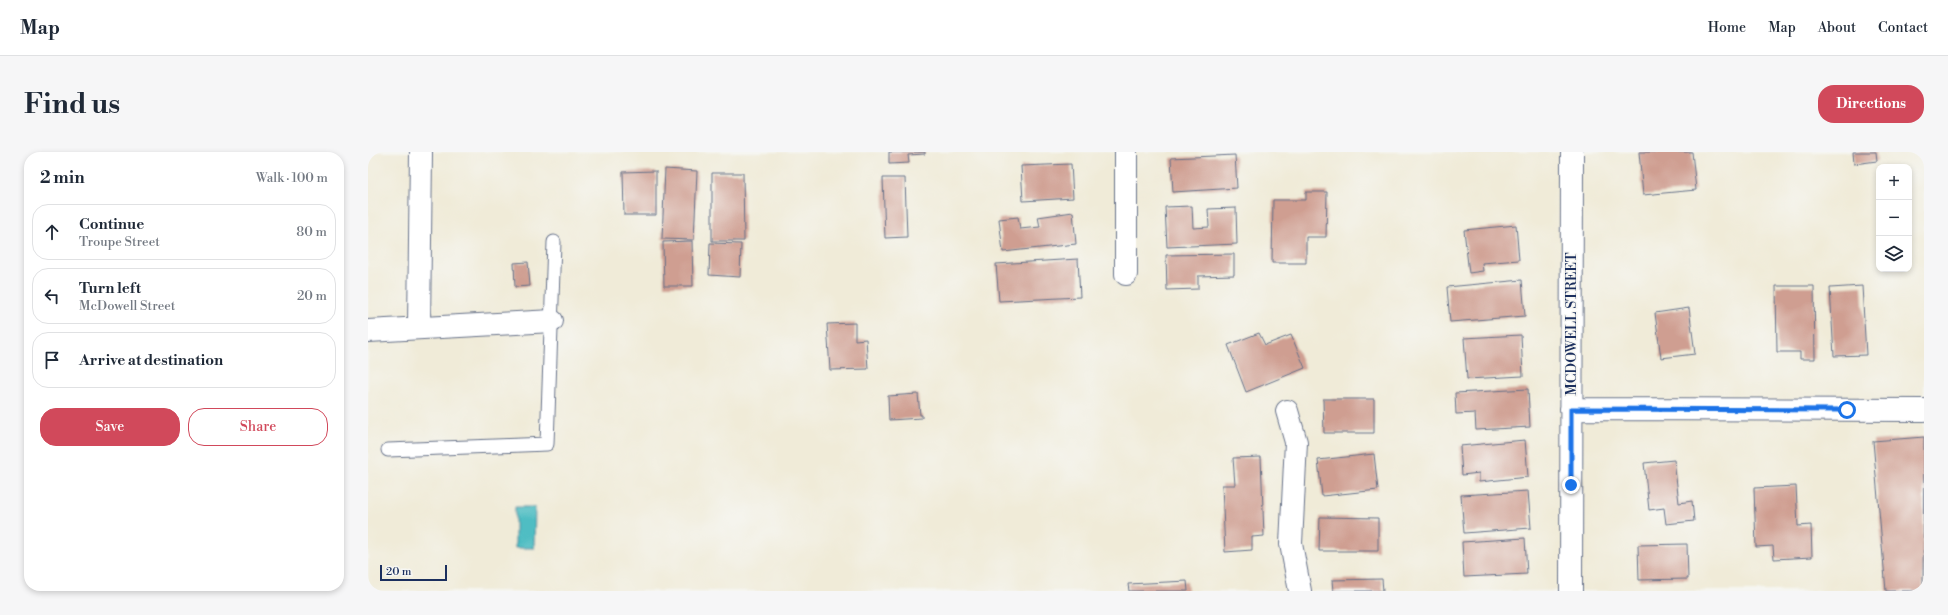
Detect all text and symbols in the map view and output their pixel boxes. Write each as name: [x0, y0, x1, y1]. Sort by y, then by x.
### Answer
text: Map: [20, 16, 60, 40]
text: Home: [1708, 19, 1746, 37]
text: Map: [1768, 19, 1796, 37]
text: About: [1818, 19, 1856, 37]
text: Contact: [1878, 19, 1928, 37]
button: Directions: [1818, 85, 1924, 123]
text: Find us: [24, 87, 120, 122]
map controls: [1876, 164, 1912, 272]
button: +: [1876, 164, 1912, 200]
text: 2 min: [40, 167, 85, 189]
text: Walk · 100 m: [256, 170, 328, 186]
button: −: [1876, 200, 1912, 236]
text: Continue: [79, 215, 144, 234]
icon: ahead: [41, 221, 63, 243]
text: 80 m: [296, 224, 327, 240]
text: Troupe Street: [79, 234, 160, 250]
button: layers: [1876, 236, 1912, 272]
street label: MCDOWELL STREET: [1563, 252, 1581, 396]
text: Turn left: [79, 279, 141, 298]
icon: left: [41, 285, 63, 307]
text: 20 m: [297, 288, 327, 304]
text: McDowell Street: [79, 298, 175, 314]
icon: arrive: [41, 349, 63, 371]
text: Arrive at destination: [79, 351, 223, 370]
route start: [1838, 401, 1856, 419]
button: Save: [40, 408, 180, 446]
button: Share: [188, 408, 328, 446]
route end: [1562, 476, 1580, 494]
scale bar: [380, 563, 447, 582]
text: 20 m: [386, 565, 411, 579]

